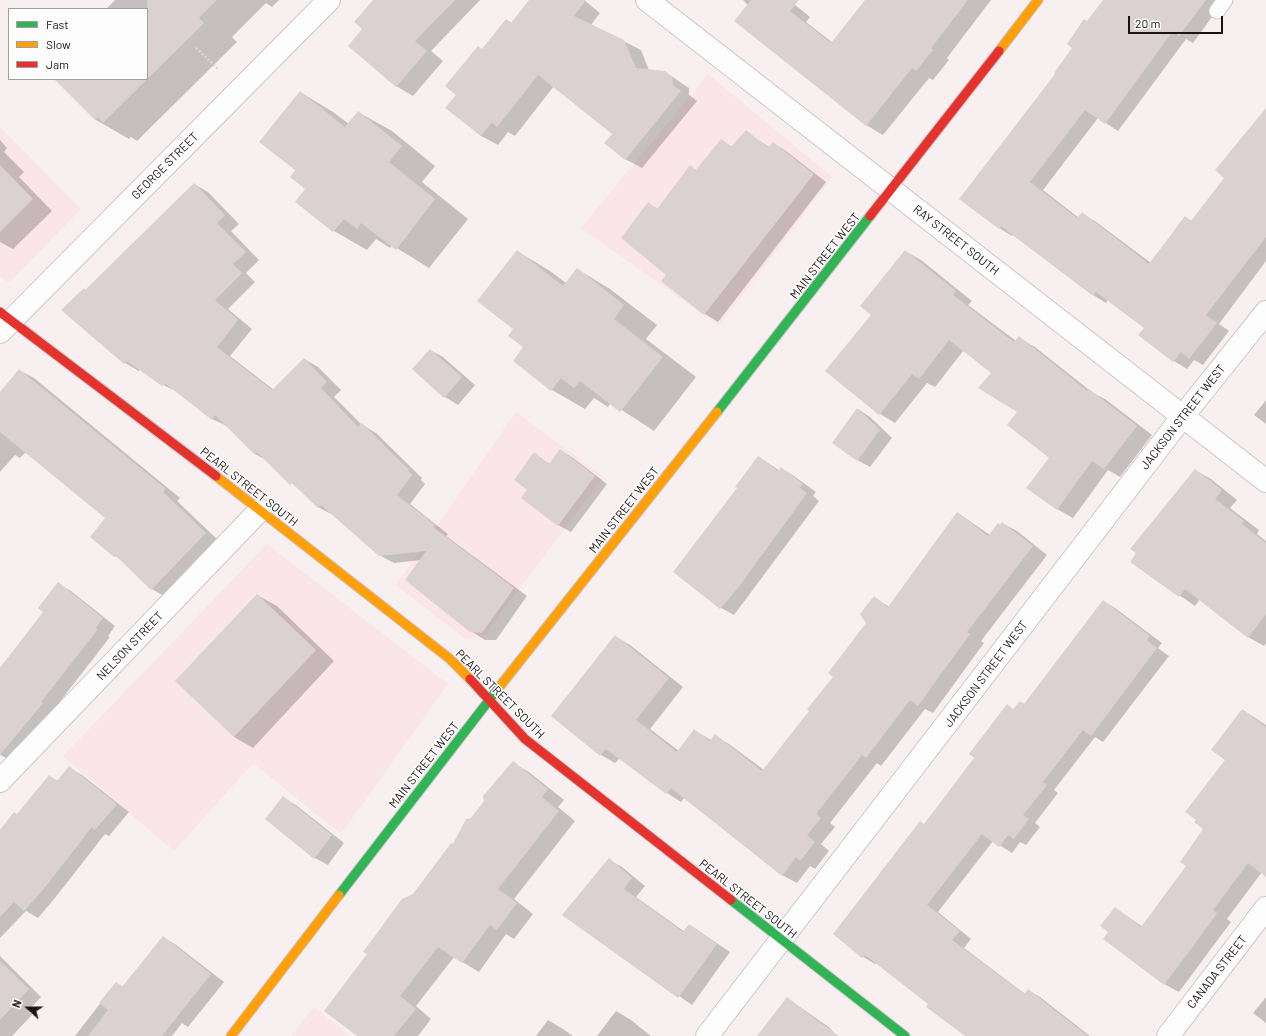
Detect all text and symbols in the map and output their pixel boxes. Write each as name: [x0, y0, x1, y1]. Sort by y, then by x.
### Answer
legend: [8, 8, 148, 80]
scale bar: [1130, 8, 1225, 34]
text: 20 m: [1135, 16, 1161, 30]
text: Fast: [46, 17, 69, 31]
text: Slow: [46, 37, 71, 51]
text: Jam: [46, 57, 69, 71]
street label: GEORGE STREET: [129, 130, 201, 202]
street label: RAY STREET SOUTH: [910, 202, 1002, 278]
street label: MAIN STREET WEST: [787, 210, 863, 302]
street label: JACKSON STREET WEST: [1138, 362, 1228, 472]
street label: PEARL STREET SOUTH: [197, 444, 301, 530]
street label: MAIN STREET WEST: [586, 464, 662, 556]
street label: NELSON STREET: [94, 609, 166, 683]
street label: JACKSON STREET WEST: [941, 618, 1031, 730]
street label: PEARL STREET SOUTH: [453, 647, 547, 741]
street label: MAIN STREET WEST: [386, 719, 462, 811]
street label: PEARL STREET SOUTH: [696, 856, 800, 942]
street label: CANADA STREET: [1184, 932, 1250, 1012]
north arrow: [8, 988, 48, 1028]
text: N: [9, 998, 24, 1009]

